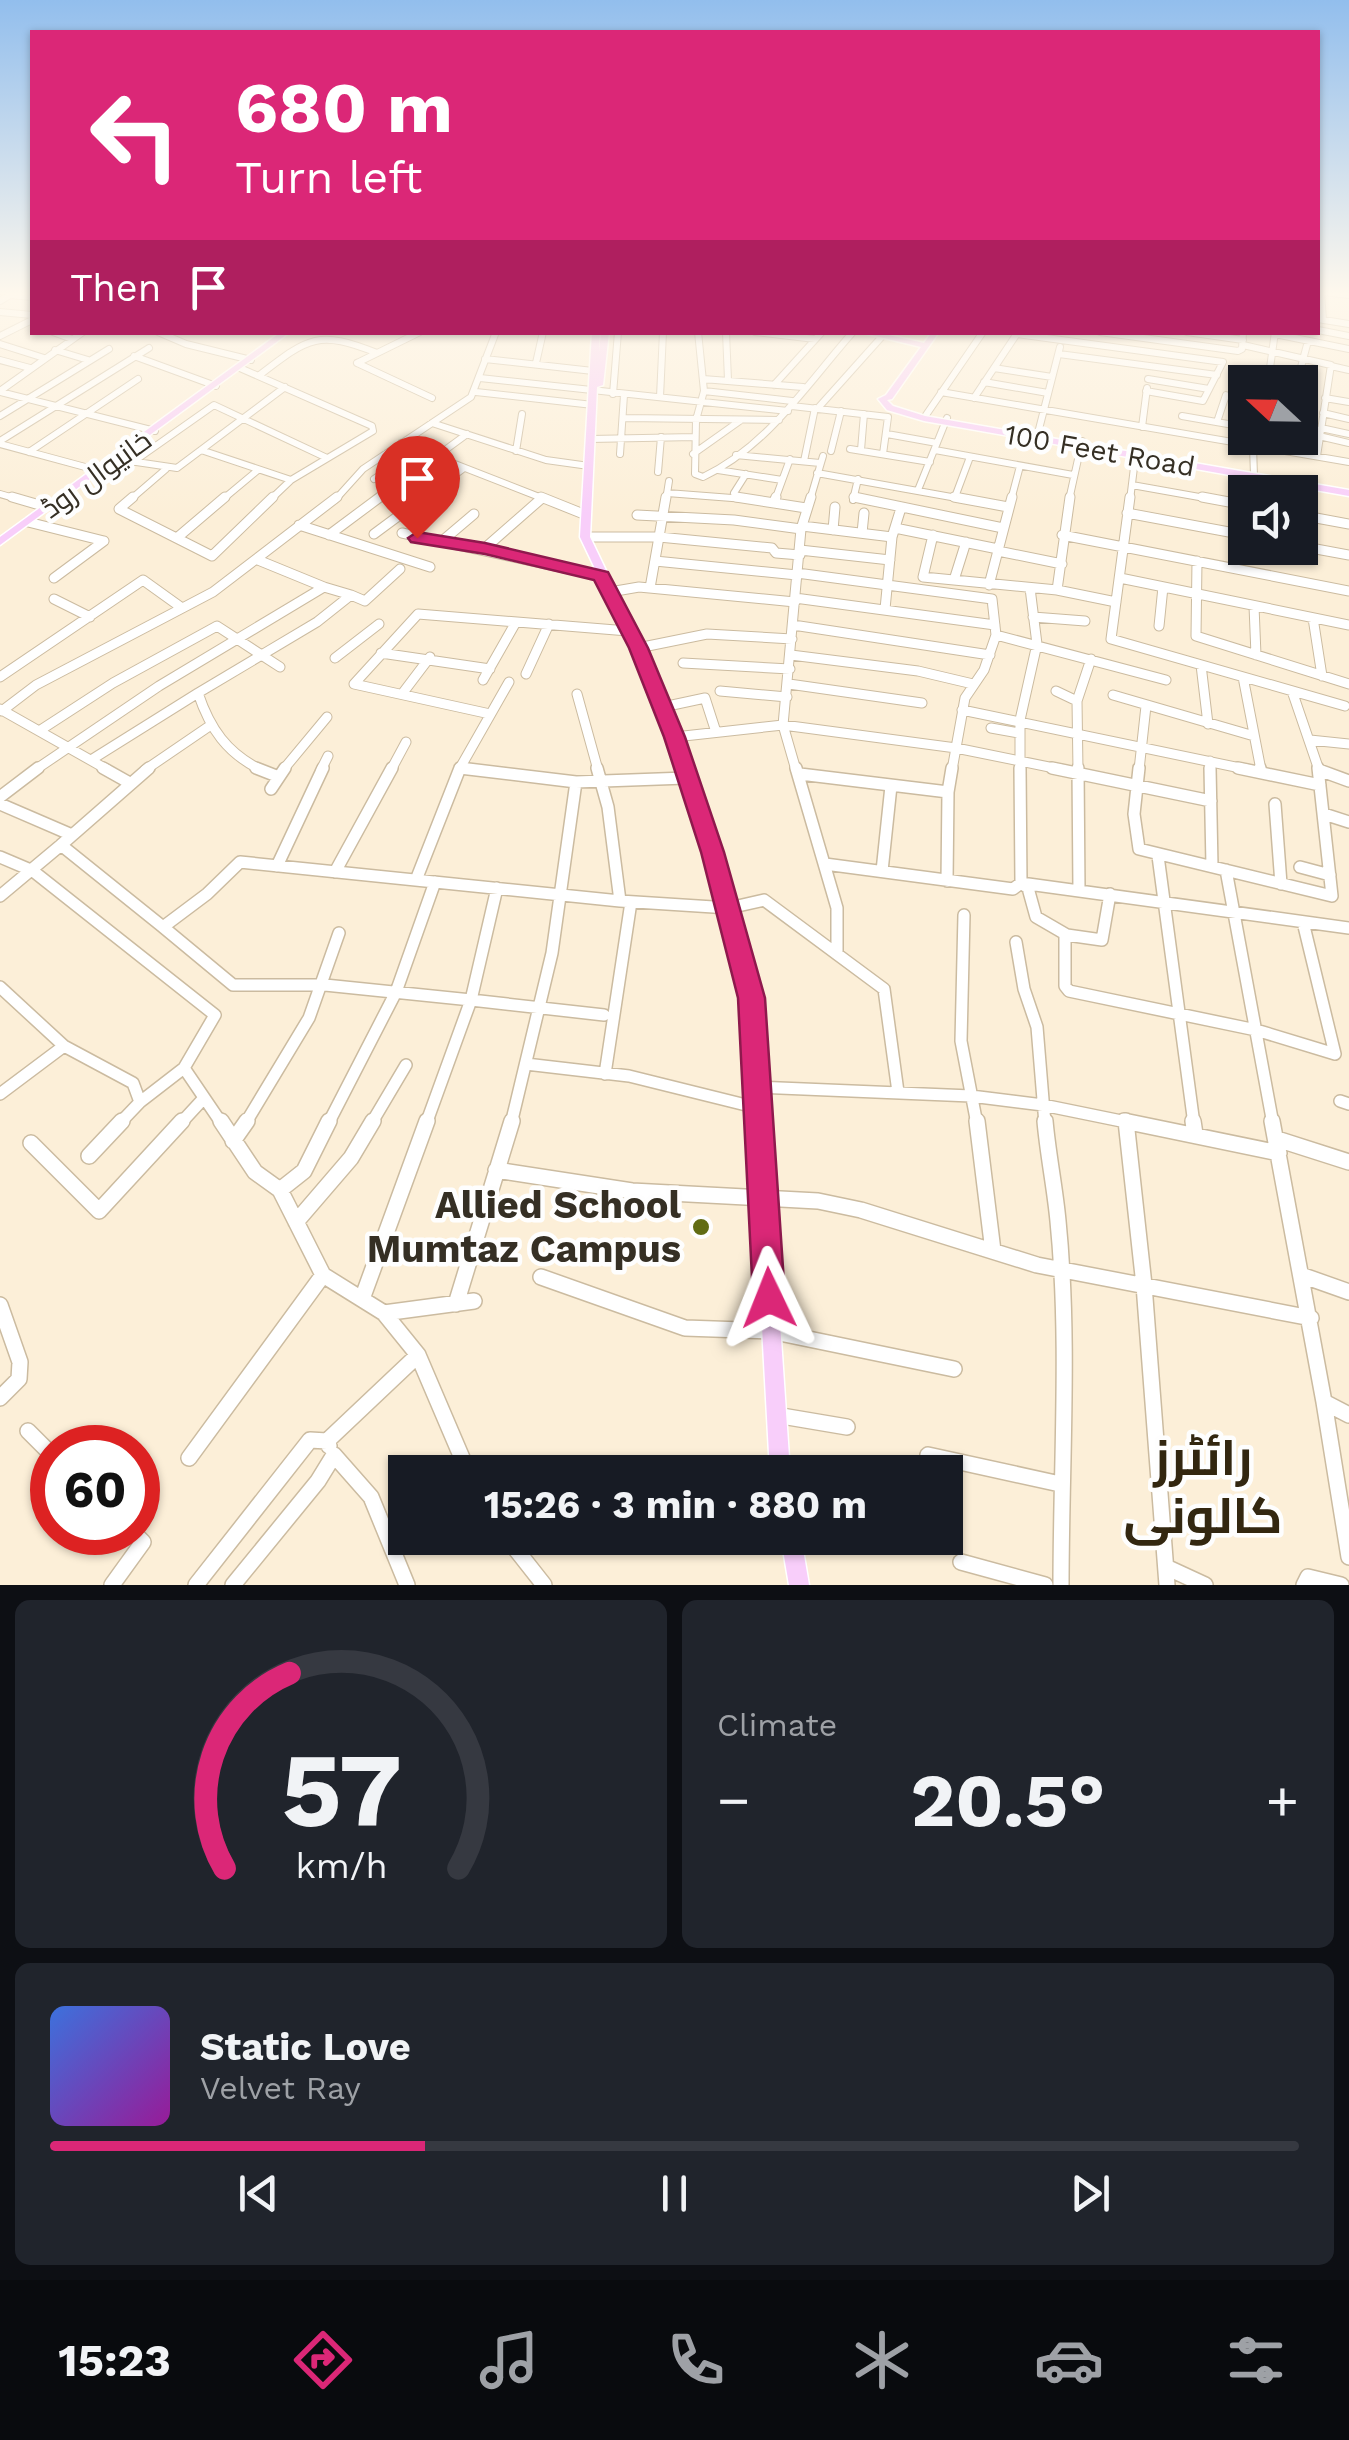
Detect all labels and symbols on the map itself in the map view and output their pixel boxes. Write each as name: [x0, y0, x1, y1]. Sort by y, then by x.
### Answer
north arrow: [1228, 365, 1318, 455]
street label: 100 Feet Road: [1002, 418, 1198, 483]
street label: خانیوال روڈ: [35, 424, 158, 525]
pin: [375, 436, 460, 539]
place label: Allied School Mumtaz Campus: [367, 1183, 682, 1271]
marker: Allied School Mumtaz Campus: [690, 1216, 712, 1238]
position arrow: [717, 1246, 821, 1350]
speed limit sign: 60: [30, 1425, 160, 1555]
district label: رائٹرز کالونی: [1124, 1428, 1283, 1546]

